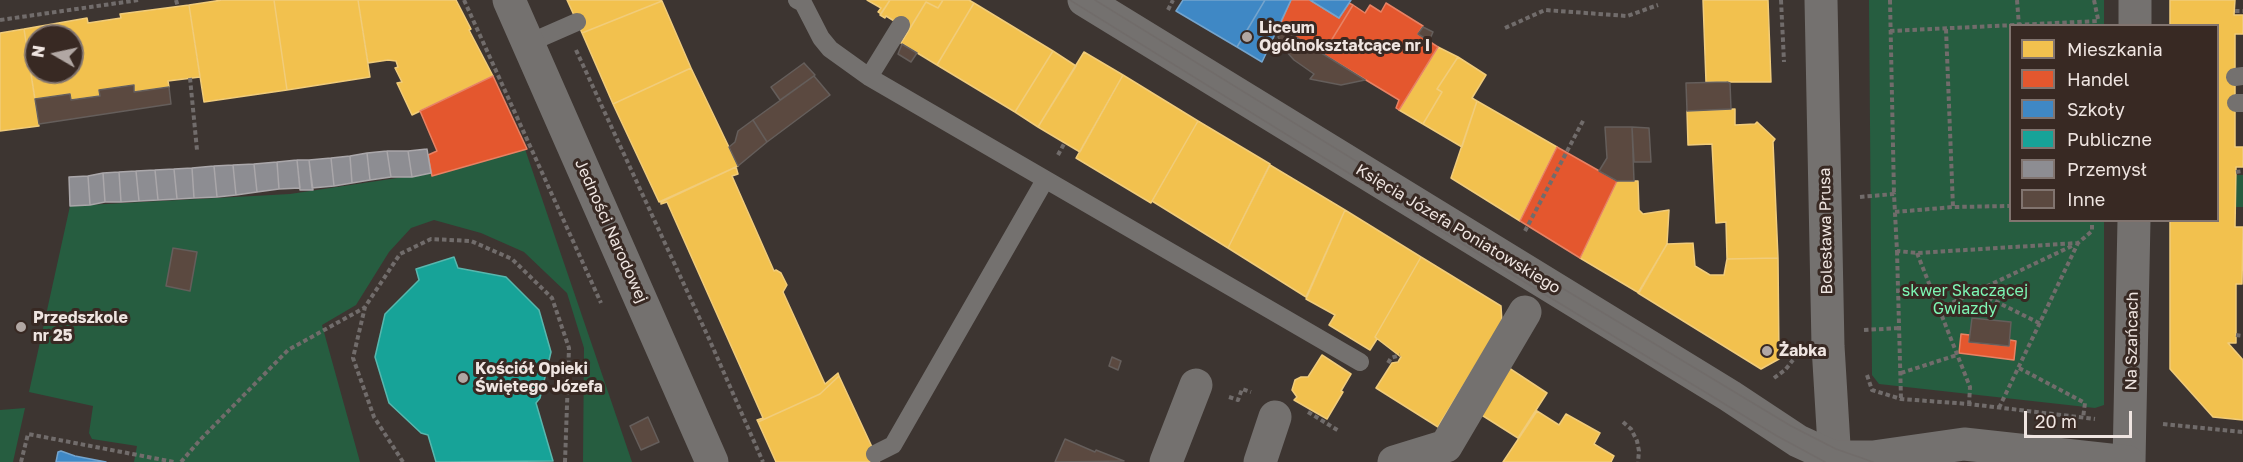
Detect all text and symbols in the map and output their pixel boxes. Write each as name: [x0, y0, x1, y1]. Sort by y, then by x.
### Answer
place label: Liceum Ogólnokształcące nr I: [1259, 18, 1430, 56]
north arrow: [24, 24, 84, 84]
legend: [2009, 24, 2219, 222]
marker: Liceum Ogólnokształcące nr I: [1240, 30, 1254, 44]
text: Mieszkania: [2067, 38, 2163, 60]
text: N: [27, 44, 49, 59]
text: Handel: [2067, 68, 2129, 90]
text: Szkoły: [2067, 98, 2125, 120]
text: Publiczne: [2067, 128, 2152, 150]
street label: Jedności Narodowej: [571, 156, 651, 306]
text: Przemysł: [2067, 158, 2147, 180]
street label: Księcia Józefa Poniatowskiego: [1352, 160, 1564, 298]
street label: Bolesława Prusa: [1815, 167, 1837, 295]
text: Inne: [2067, 188, 2105, 210]
park label: skwer Skaczącej Gwiazdy: [1902, 281, 2028, 319]
street label: Na Szańcach: [2122, 292, 2142, 390]
place label: Przedszkole nr 25: [33, 308, 128, 346]
marker: Przedszkole nr 25: [14, 320, 28, 334]
place label: Żabka: [1779, 341, 1827, 361]
marker: Żabka: [1760, 344, 1774, 358]
place label: Kościół Opieki Świętego Józefa: [475, 359, 603, 397]
marker: Kościół Opieki Świętego Józefa: [456, 371, 470, 385]
scale bar: [2027, 399, 2135, 437]
text: 20 m: [2035, 410, 2077, 432]

